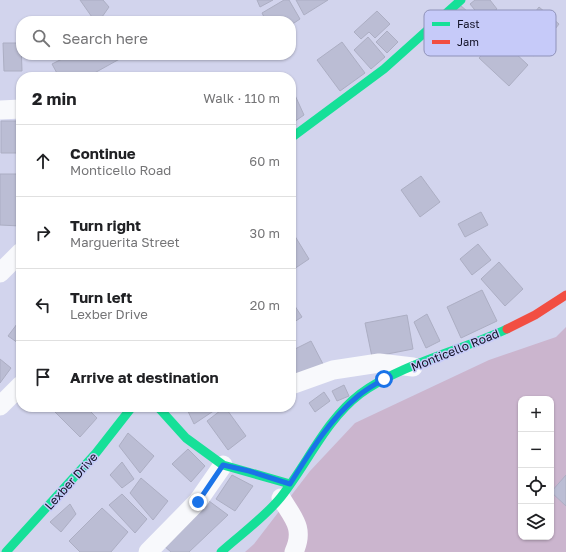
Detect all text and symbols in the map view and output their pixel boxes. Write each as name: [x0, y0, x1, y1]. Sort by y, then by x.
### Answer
legend: [424, 10, 556, 56]
search box: [16, 16, 296, 60]
text: Fast: [457, 17, 480, 30]
icon: search: [30, 27, 52, 49]
text: Search here: [62, 29, 148, 47]
text: Jam: [457, 35, 479, 48]
text: 2 min: [32, 88, 76, 109]
text: Walk · 110 m: [203, 90, 280, 106]
text: Continue: [70, 144, 136, 162]
icon: ahead: [32, 150, 54, 172]
text: 60 m: [249, 153, 280, 169]
text: Monticello Road: [70, 162, 171, 178]
text: Turn right: [70, 216, 141, 234]
icon: right: [32, 222, 54, 244]
text: 30 m: [250, 225, 280, 241]
text: Marguerita Street: [70, 234, 180, 250]
text: Turn left: [70, 288, 132, 306]
icon: left: [32, 294, 54, 316]
text: 20 m: [250, 297, 280, 313]
text: Lexber Drive: [70, 306, 148, 322]
street label: Monticello Road: [409, 326, 501, 374]
icon: arrive: [32, 366, 54, 388]
text: Arrive at destination: [70, 368, 219, 386]
route start: [375, 370, 393, 388]
map controls: [518, 396, 554, 540]
button: +: [518, 396, 554, 432]
button: −: [518, 432, 554, 468]
street label: Lexber Drive: [41, 449, 101, 513]
button: locate: [518, 468, 554, 504]
route end: [189, 493, 207, 511]
button: layers: [518, 504, 554, 540]

